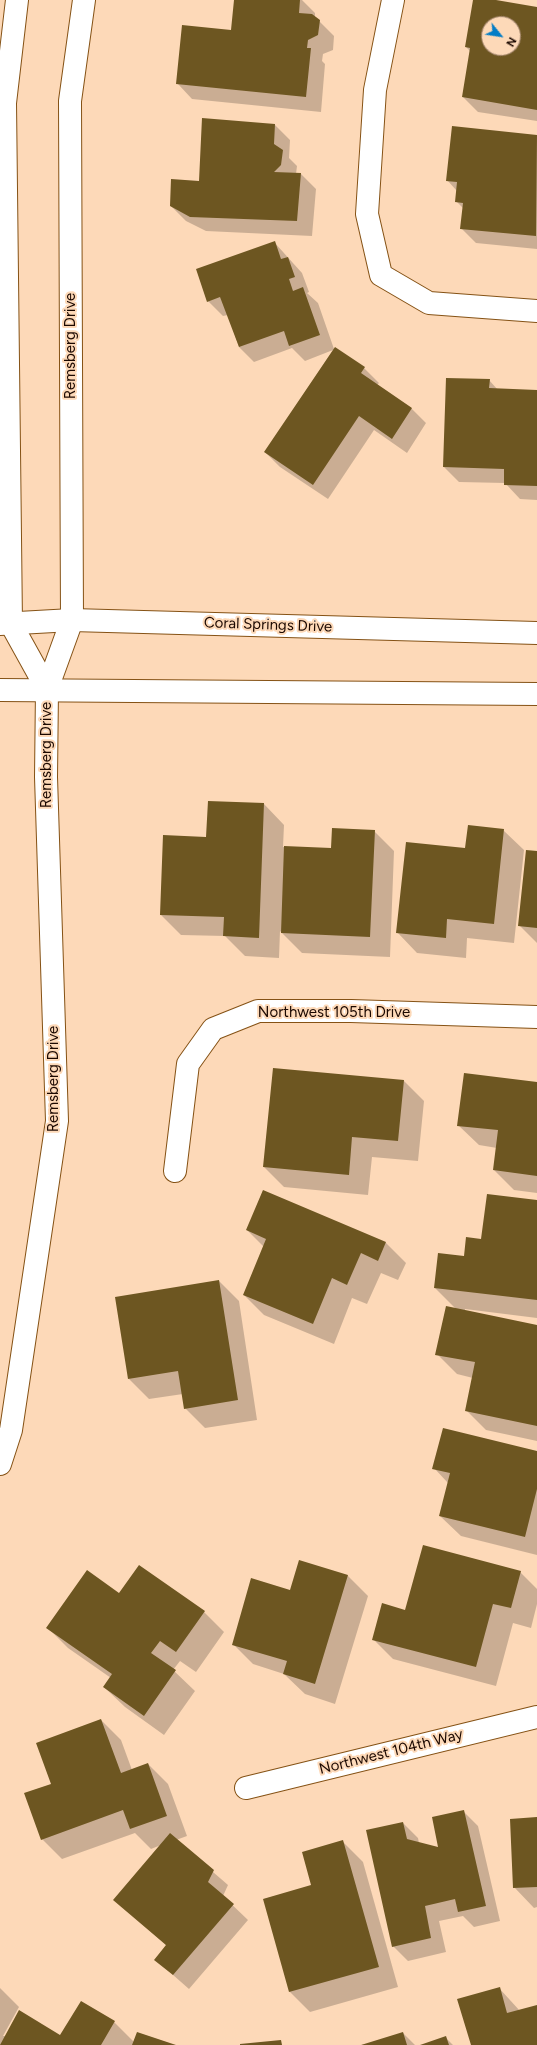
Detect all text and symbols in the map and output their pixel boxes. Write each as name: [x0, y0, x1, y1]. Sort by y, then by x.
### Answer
north arrow: [481, 16, 521, 56]
text: N: [503, 35, 519, 49]
street label: Remsberg Drive: [62, 293, 80, 399]
street label: Coral Springs Drive: [204, 614, 332, 636]
street label: Remsberg Drive: [38, 702, 56, 808]
street label: Northwest 105th Drive: [258, 1004, 410, 1022]
street label: Remsberg Drive: [45, 1026, 63, 1132]
street label: Northwest 104th Way: [317, 1725, 465, 1779]

